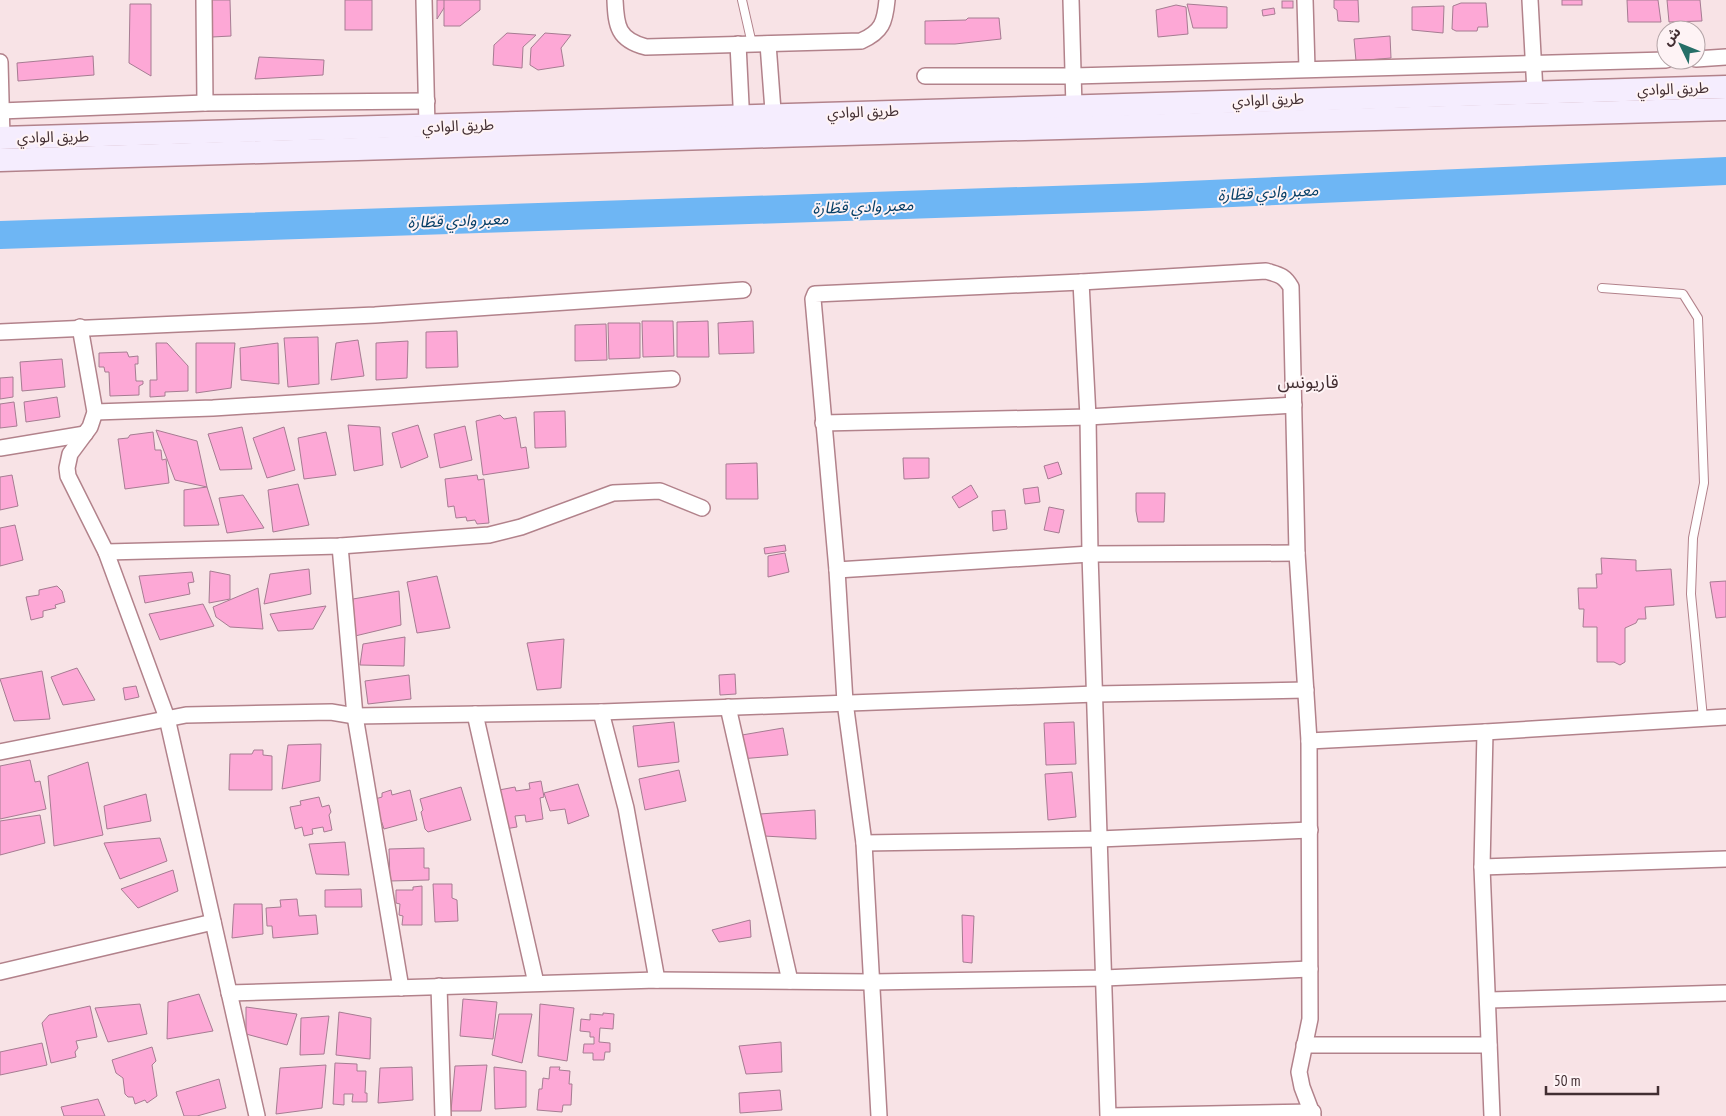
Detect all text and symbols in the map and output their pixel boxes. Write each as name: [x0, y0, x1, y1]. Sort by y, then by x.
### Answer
north arrow: [1656, 20, 1706, 70]
text: ش: [1658, 23, 1685, 49]
street label: طريق الوادي: [1637, 78, 1709, 102]
street label: طريق الوادي: [1232, 89, 1304, 113]
street label: طريق الوادي: [827, 101, 899, 125]
street label: طريق الوادي: [422, 115, 494, 139]
street label: طريق الوادي: [17, 126, 89, 149]
water label: معبر وادي قطّارة: [1217, 179, 1320, 208]
water label: معبر وادي قطّارة: [812, 194, 915, 221]
water label: معبر وادي قطّارة: [407, 208, 510, 235]
district label: قاريونس: [1278, 370, 1338, 393]
scale bar: [1546, 1064, 1658, 1096]
text: 50 m: [1554, 1071, 1580, 1090]

